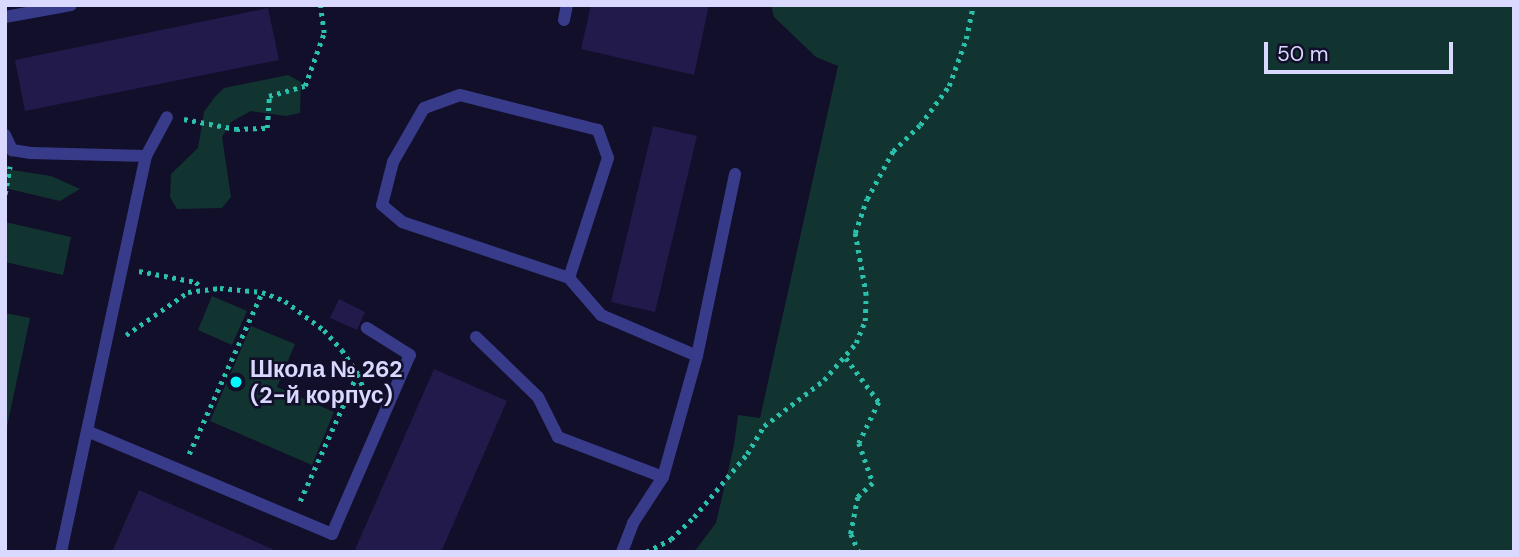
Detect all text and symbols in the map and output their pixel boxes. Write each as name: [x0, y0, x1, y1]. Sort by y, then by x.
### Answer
scale bar: [1267, 28, 1456, 72]
text: 50 m: [1277, 40, 1328, 68]
place label: Школа № 262 (2-й корпус): [250, 355, 403, 409]
marker: Школа № 262 (2-й корпус): [228, 374, 244, 390]

